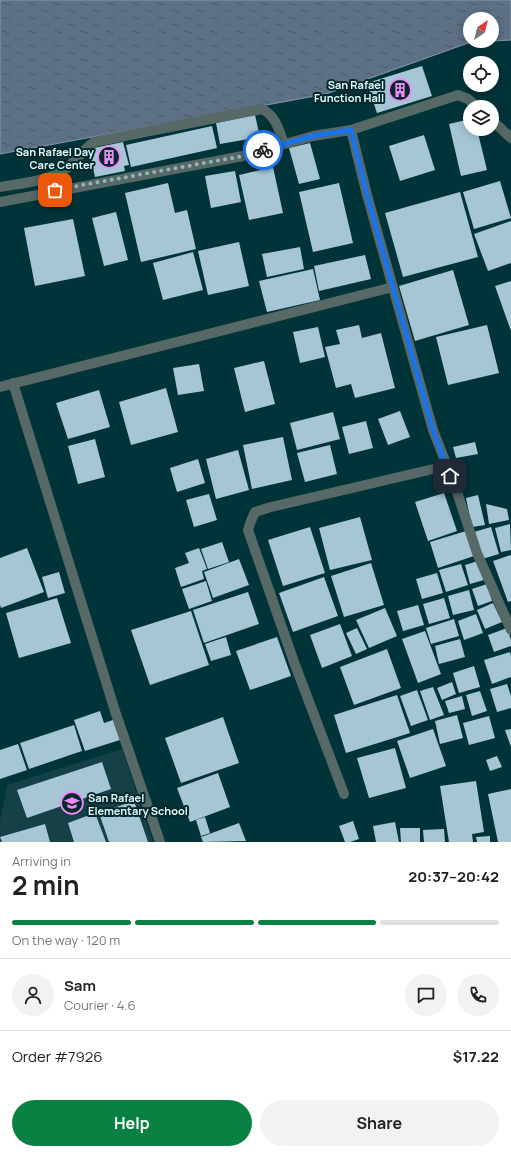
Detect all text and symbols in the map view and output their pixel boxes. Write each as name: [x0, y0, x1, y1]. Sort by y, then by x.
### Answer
north arrow: [463, 12, 499, 48]
map controls: [463, 12, 499, 136]
button: locate: [463, 56, 499, 92]
place label: San Rafael Function Hall: [314, 77, 384, 105]
building icon: San Rafael Function Hall: [387, 77, 413, 103]
button: layers: [463, 100, 499, 136]
courier: [243, 130, 283, 170]
icon: bike: [252, 139, 274, 161]
place label: San Rafael Day Care Center: [16, 144, 95, 172]
building icon: San Rafael Day Care Center: [96, 144, 122, 170]
pin: [38, 173, 72, 207]
icon: bag: [44, 179, 66, 201]
pin: [433, 459, 467, 493]
icon: home: [439, 465, 461, 487]
school or university icon: San Rafael Elementary School: [59, 790, 85, 816]
place label: San Rafael Elementary School: [88, 790, 188, 818]
text: Arriving in: [12, 852, 71, 870]
text: 20:37–20:42: [408, 866, 499, 887]
text: 2 min: [12, 867, 80, 903]
text: On the way · 120 m: [12, 931, 120, 949]
button: person: [12, 974, 54, 1016]
button: chat: [405, 974, 447, 1016]
button: phone: [457, 974, 499, 1016]
text: Sam: [64, 975, 96, 996]
text: Courier · 4.6: [64, 996, 136, 1014]
text: Order #7926: [12, 1046, 103, 1067]
text: $17.22: [453, 1046, 499, 1067]
button: Help: [12, 1100, 252, 1146]
button: Share: [260, 1100, 499, 1146]

